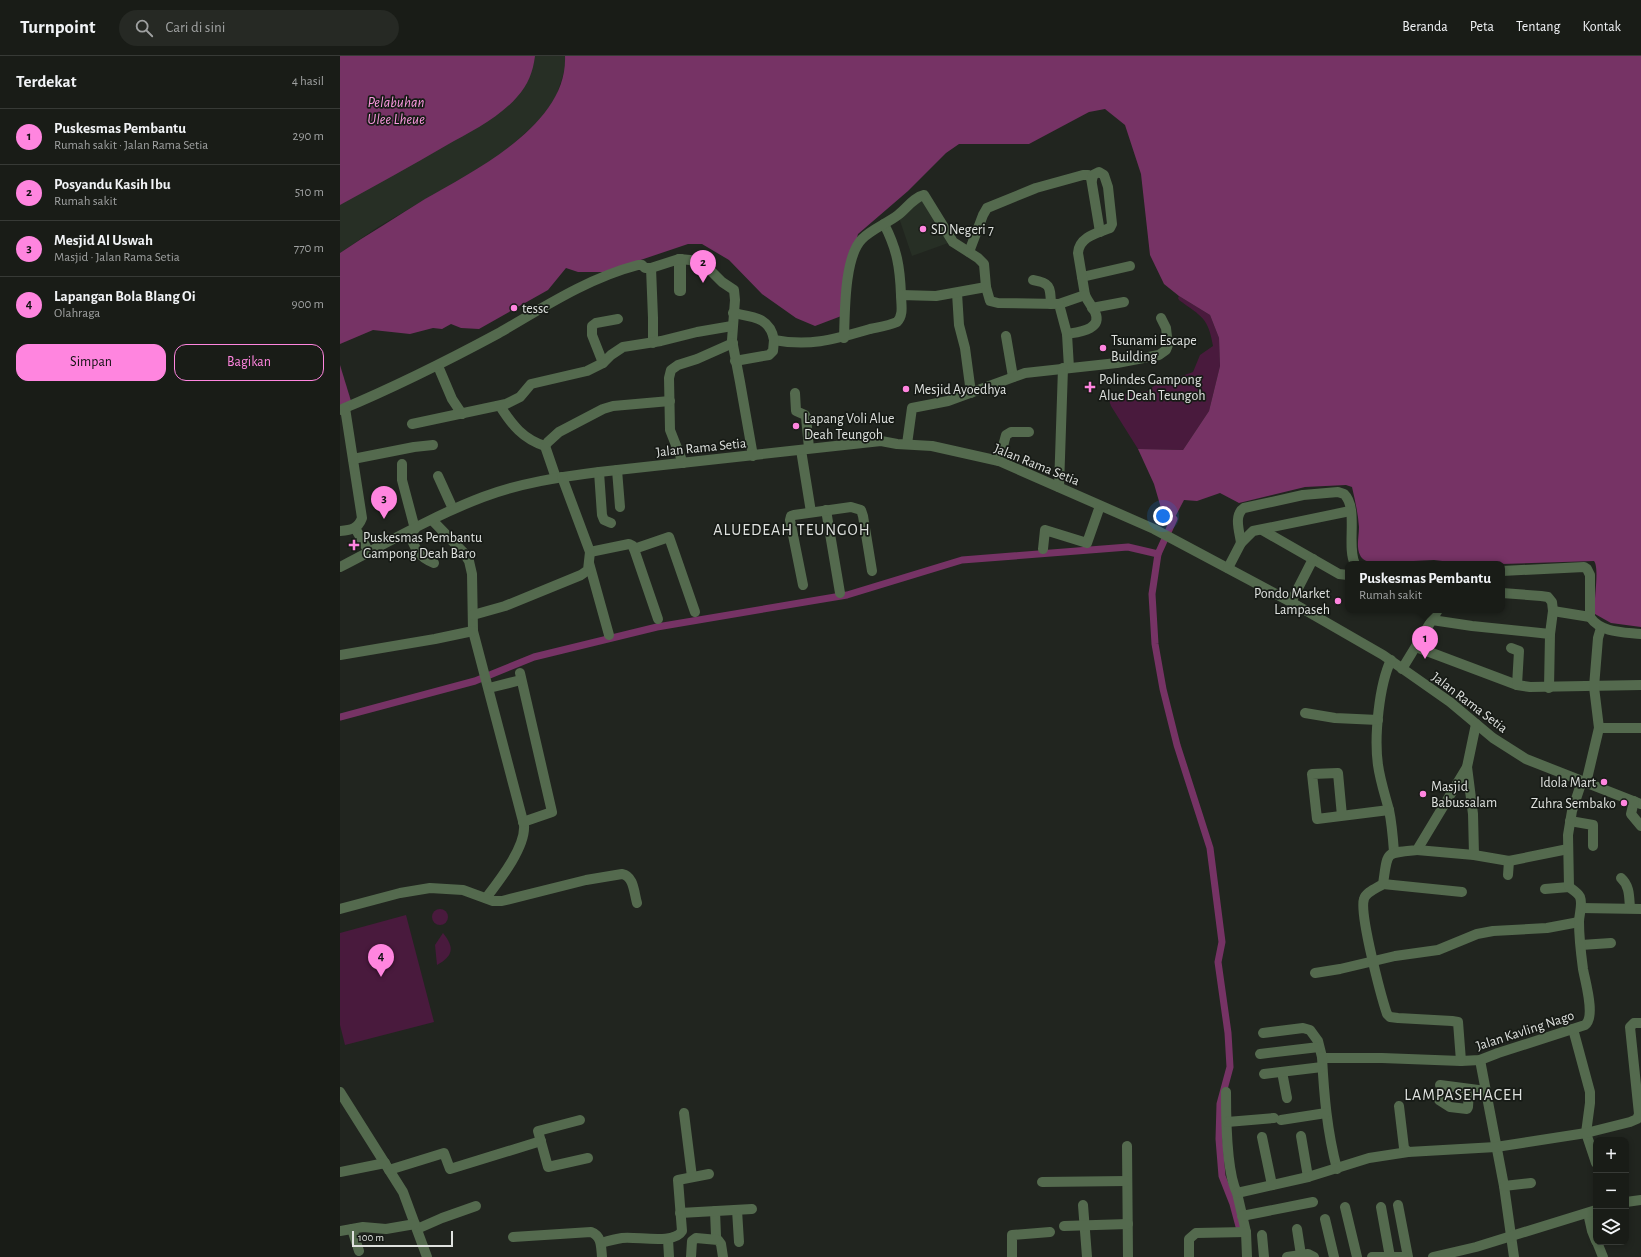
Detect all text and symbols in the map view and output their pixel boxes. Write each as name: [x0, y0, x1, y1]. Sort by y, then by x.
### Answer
search box: [119, 10, 399, 46]
icon: search: [133, 17, 155, 39]
text: Turnpoint: [20, 18, 95, 37]
text: Cari di sini: [165, 20, 225, 35]
text: Beranda: [1402, 20, 1448, 34]
text: Peta: [1470, 20, 1494, 34]
text: Tentang: [1516, 20, 1560, 34]
text: Kontak: [1582, 20, 1621, 34]
text: Terdekat: [16, 73, 76, 90]
text: 4 hasil: [292, 75, 324, 88]
water label: Pelabuhan Ulee Lheue: [367, 95, 425, 127]
text: Puskesmas Pembantu: [54, 121, 186, 136]
text: 1: [27, 130, 31, 143]
text: 290 m: [293, 130, 324, 143]
text: Rumah sakit · Jalan Rama Setia: [54, 139, 208, 152]
text: Posyandu Kasih Ibu: [54, 177, 171, 192]
text: 2: [26, 186, 32, 199]
text: 510 m: [295, 186, 324, 199]
text: Rumah sakit: [54, 195, 117, 208]
place label: SD Negeri 7: [931, 223, 994, 237]
marker: SD Negeri 7: [918, 224, 928, 234]
text: Mesjid Al Uswah: [54, 233, 153, 248]
text: 3: [26, 242, 32, 255]
text: 770 m: [294, 242, 324, 255]
pin: 2: [690, 250, 716, 283]
text: Masjid · Jalan Rama Setia: [54, 251, 180, 264]
text: Lapangan Bola Blang Oi: [54, 289, 196, 304]
text: 4: [26, 298, 32, 311]
text: 900 m: [292, 298, 324, 311]
place label: tessc: [522, 302, 549, 316]
marker: tessc: [509, 303, 519, 313]
text: Olahraga: [54, 307, 100, 320]
place label: Tsunami Escape Building: [1111, 334, 1197, 364]
marker: Tsunami Escape Building: [1098, 343, 1108, 353]
button: Simpan: [16, 344, 166, 381]
button: Bagikan: [174, 344, 324, 381]
place label: Polindes Gampong Alue Deah Teungoh: [1099, 373, 1206, 403]
marker: Polindes Gampong Alue Deah Teungoh: [1084, 381, 1096, 393]
place label: Mesjid Ayoedhya: [914, 383, 1007, 397]
marker: Mesjid Ayoedhya: [901, 384, 911, 394]
place label: Lapang Voli Alue Deah Teungoh: [804, 412, 895, 442]
marker: Lapang Voli Alue Deah Teungoh: [791, 421, 801, 431]
street label: Jalan Rama Setia: [655, 436, 747, 460]
street label: Jalan Rama Setia: [992, 441, 1082, 489]
pin: 3: [371, 486, 397, 519]
your location: [1153, 506, 1173, 526]
district label: ALUEDEAH TEUNGOH: [713, 522, 871, 538]
place label: Puskesmas Pembantu Gampong Deah Baro: [363, 531, 482, 561]
marker: Puskesmas Pembantu Gampong Deah Baro: [348, 539, 360, 551]
popup: [1345, 561, 1505, 613]
text: Puskesmas Pembantu: [1359, 571, 1491, 586]
place label: Pondo Market Lampaseh: [1254, 587, 1331, 617]
text: Rumah sakit: [1359, 589, 1422, 602]
marker: Pondo Market Lampaseh: [1333, 596, 1343, 606]
pin: 1: [1412, 626, 1438, 659]
street label: Jalan Rama Setia: [1429, 670, 1510, 736]
place label: Idola Mart: [1540, 776, 1597, 790]
marker: Idola Mart: [1599, 777, 1609, 787]
place label: Masjid Babussalam: [1431, 780, 1497, 810]
marker: Masjid Babussalam: [1418, 789, 1428, 799]
place label: Zuhra Sembako: [1531, 797, 1616, 811]
marker: Zuhra Sembako: [1619, 798, 1629, 808]
pin: 4: [368, 944, 394, 977]
street label: Jalan Kavling Nago: [1475, 1008, 1576, 1053]
district label: LAMPASEHACEH: [1404, 1087, 1524, 1103]
map controls: [1593, 1137, 1629, 1245]
button: +: [1593, 1137, 1629, 1173]
button: −: [1593, 1173, 1629, 1209]
button: layers: [1593, 1209, 1629, 1245]
scale bar: [352, 1229, 453, 1248]
text: 100 m: [358, 1232, 384, 1243]

